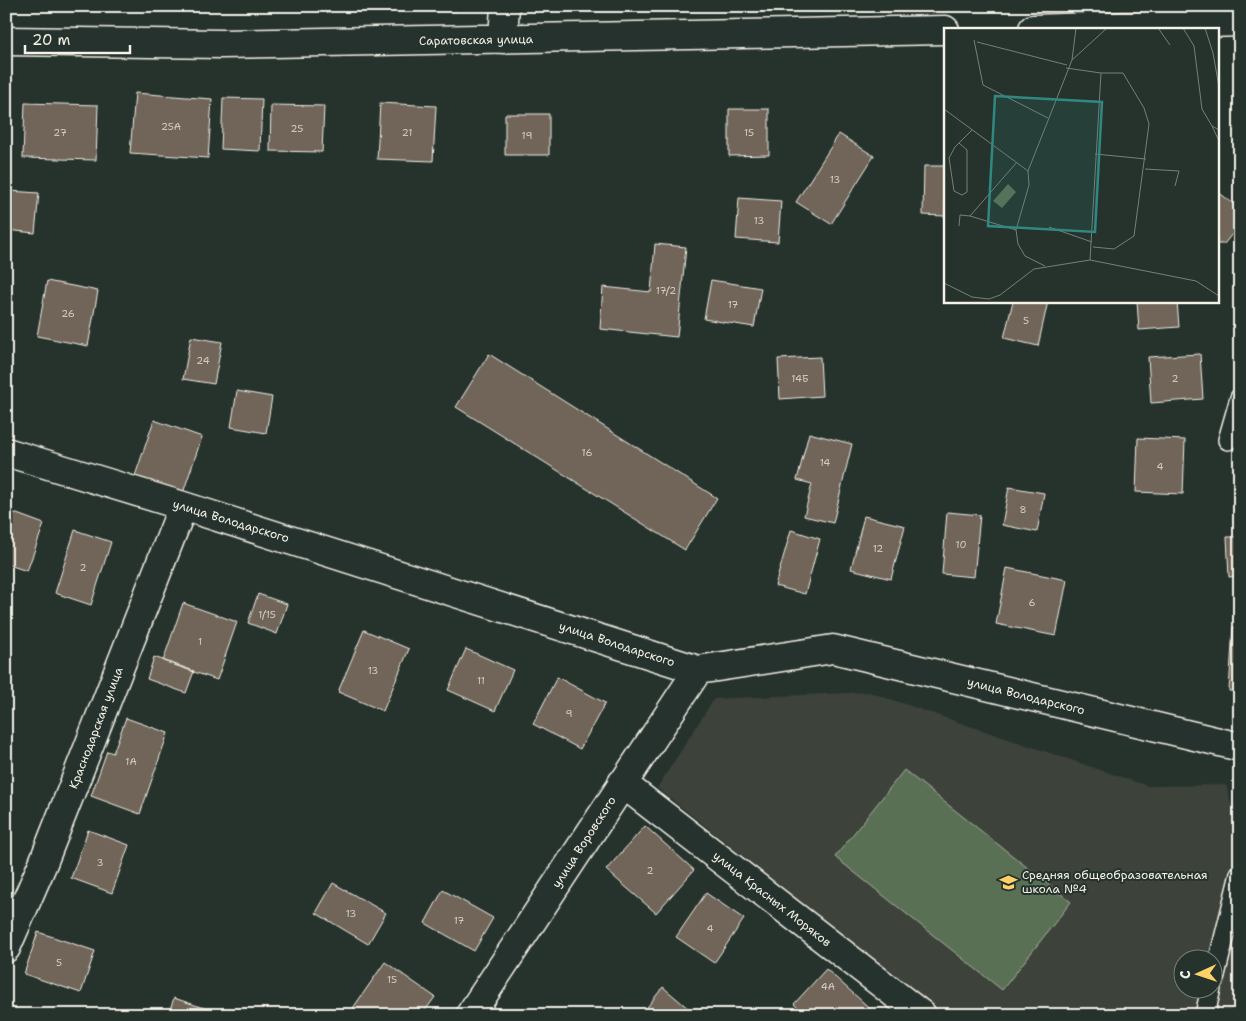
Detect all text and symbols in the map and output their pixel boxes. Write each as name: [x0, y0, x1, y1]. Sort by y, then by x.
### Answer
scale bar: [25, 22, 130, 54]
inset map: [944, 28, 1218, 302]
text: 20 m: [32, 30, 71, 50]
street label: Саратовская улица: [419, 31, 534, 49]
house number: 25А: [161, 120, 181, 133]
house number: 25: [291, 122, 303, 135]
house number: 27: [53, 126, 67, 139]
house number: 21: [402, 126, 412, 139]
house number: 15: [744, 126, 754, 139]
house number: 19: [522, 129, 532, 142]
house number: 13: [830, 173, 840, 186]
house number: 13: [754, 214, 764, 227]
house number: 17/2: [656, 284, 676, 297]
house number: 17: [728, 298, 738, 311]
house number: 26: [61, 307, 75, 320]
house number: 5: [1023, 314, 1029, 327]
house number: 24: [196, 354, 210, 367]
house number: 14Б: [791, 372, 809, 385]
house number: 2: [1172, 372, 1179, 385]
house number: 16: [582, 446, 592, 459]
house number: 14: [820, 456, 830, 469]
house number: 4: [1157, 460, 1164, 473]
street label: улица Володарского: [171, 496, 291, 546]
house number: 8: [1020, 503, 1027, 516]
house number: 10: [956, 538, 966, 551]
house number: 12: [873, 542, 883, 555]
house number: 2: [80, 561, 87, 574]
house number: 6: [1029, 596, 1036, 609]
house number: 1/15: [258, 608, 276, 621]
street label: улица Володарского: [557, 618, 677, 670]
house number: 1: [198, 635, 202, 648]
street label: Краснодарская улица: [65, 664, 127, 791]
house number: 13: [368, 664, 378, 677]
house number: 11: [477, 674, 485, 687]
street label: улица Володарского: [965, 674, 1087, 718]
house number: 9: [566, 707, 573, 720]
house number: 1А: [125, 755, 137, 768]
street label: улица Воровского: [548, 793, 620, 891]
street label: улица Красных Моряков: [710, 848, 834, 950]
house number: 3: [97, 856, 104, 869]
house number: 2: [647, 864, 654, 877]
place label: Средняя общеобразовательная школа №4: [1022, 867, 1208, 897]
school or university icon: Средняя общеобразовательная школа №4: [998, 872, 1018, 892]
house number: 13: [346, 907, 356, 920]
house number: 17: [454, 914, 464, 927]
house number: 4: [707, 922, 714, 935]
north arrow: [1174, 948, 1224, 998]
house number: 5: [56, 956, 62, 969]
text: С: [1176, 970, 1194, 979]
house number: 15: [387, 973, 397, 986]
house number: 4А: [821, 980, 835, 993]

